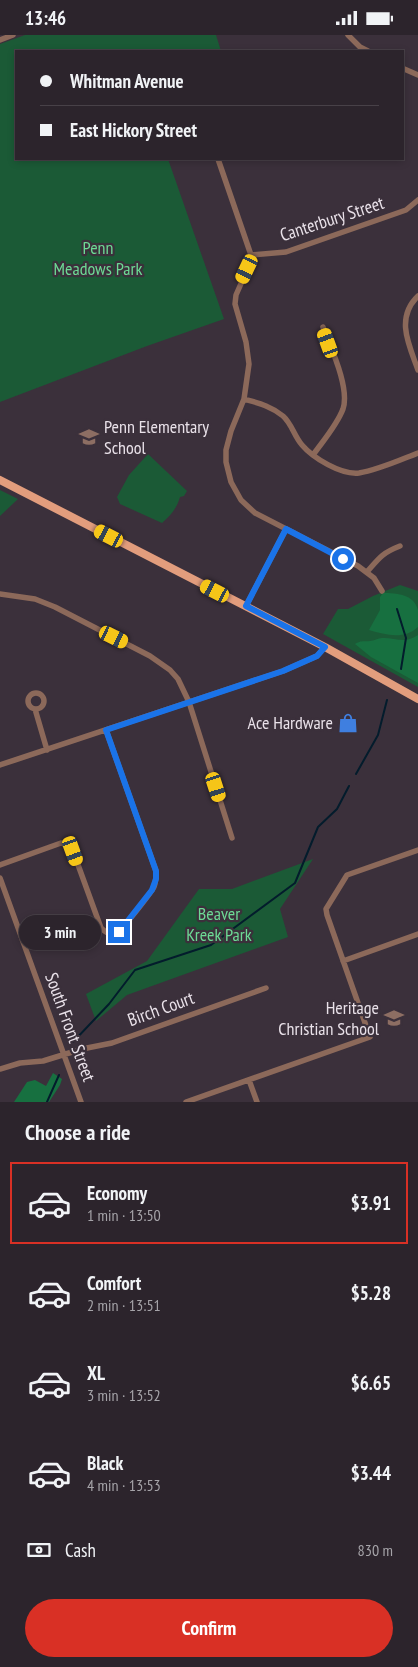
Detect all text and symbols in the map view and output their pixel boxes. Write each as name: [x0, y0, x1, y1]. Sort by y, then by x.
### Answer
text: 13:46: [25, 6, 66, 30]
text: Whitman Avenue: [70, 69, 184, 93]
text: East Hickory Street: [70, 118, 197, 142]
street label: Canterbury Street: [277, 191, 387, 246]
park label: Penn Meadows Park: [54, 236, 142, 280]
car: [233, 252, 260, 286]
car: [315, 326, 340, 360]
place label: Penn Elementary School: [104, 415, 209, 459]
school or university icon: Penn Elementary School: [78, 426, 100, 448]
car: [92, 523, 125, 549]
route start: [332, 548, 354, 570]
car: [198, 578, 231, 604]
car: [97, 624, 130, 650]
place label: Ace Hardware: [248, 711, 333, 734]
shop icon: Ace Hardware: [337, 712, 359, 734]
car: [204, 770, 227, 804]
car: [60, 834, 85, 868]
park label: Beaver Kreek Park: [186, 902, 252, 946]
callout: 3 min: [19, 915, 102, 949]
route end: [108, 921, 130, 943]
text: 3 min: [44, 922, 76, 942]
street label: South Front Street: [40, 969, 101, 1084]
street label: Birch Court: [124, 986, 197, 1031]
place label: Heritage Christian School: [278, 996, 380, 1040]
school or university icon: Heritage Christian School: [383, 1007, 405, 1029]
text: Choose a ride: [25, 1118, 130, 1146]
icon: car: [27, 1181, 72, 1226]
text: Economy: [87, 1181, 147, 1205]
text: $3.91: [351, 1191, 391, 1215]
text: 1 min · 13:50: [87, 1205, 161, 1225]
icon: car: [27, 1271, 72, 1316]
text: Comfort: [87, 1271, 141, 1295]
text: $5.28: [351, 1281, 391, 1305]
text: 2 min · 13:51: [87, 1295, 161, 1315]
icon: car: [27, 1361, 72, 1406]
text: XL: [87, 1361, 105, 1385]
text: $6.65: [351, 1371, 391, 1395]
text: 3 min · 13:52: [87, 1385, 161, 1405]
icon: car: [27, 1451, 72, 1496]
text: Black: [87, 1451, 123, 1475]
text: $3.44: [351, 1461, 391, 1485]
text: 4 min · 13:53: [87, 1475, 161, 1495]
icon: cash: [25, 1536, 53, 1564]
text: Cash: [65, 1538, 96, 1562]
text: 830 m: [358, 1540, 393, 1560]
button: Confirm: [25, 1599, 393, 1657]

